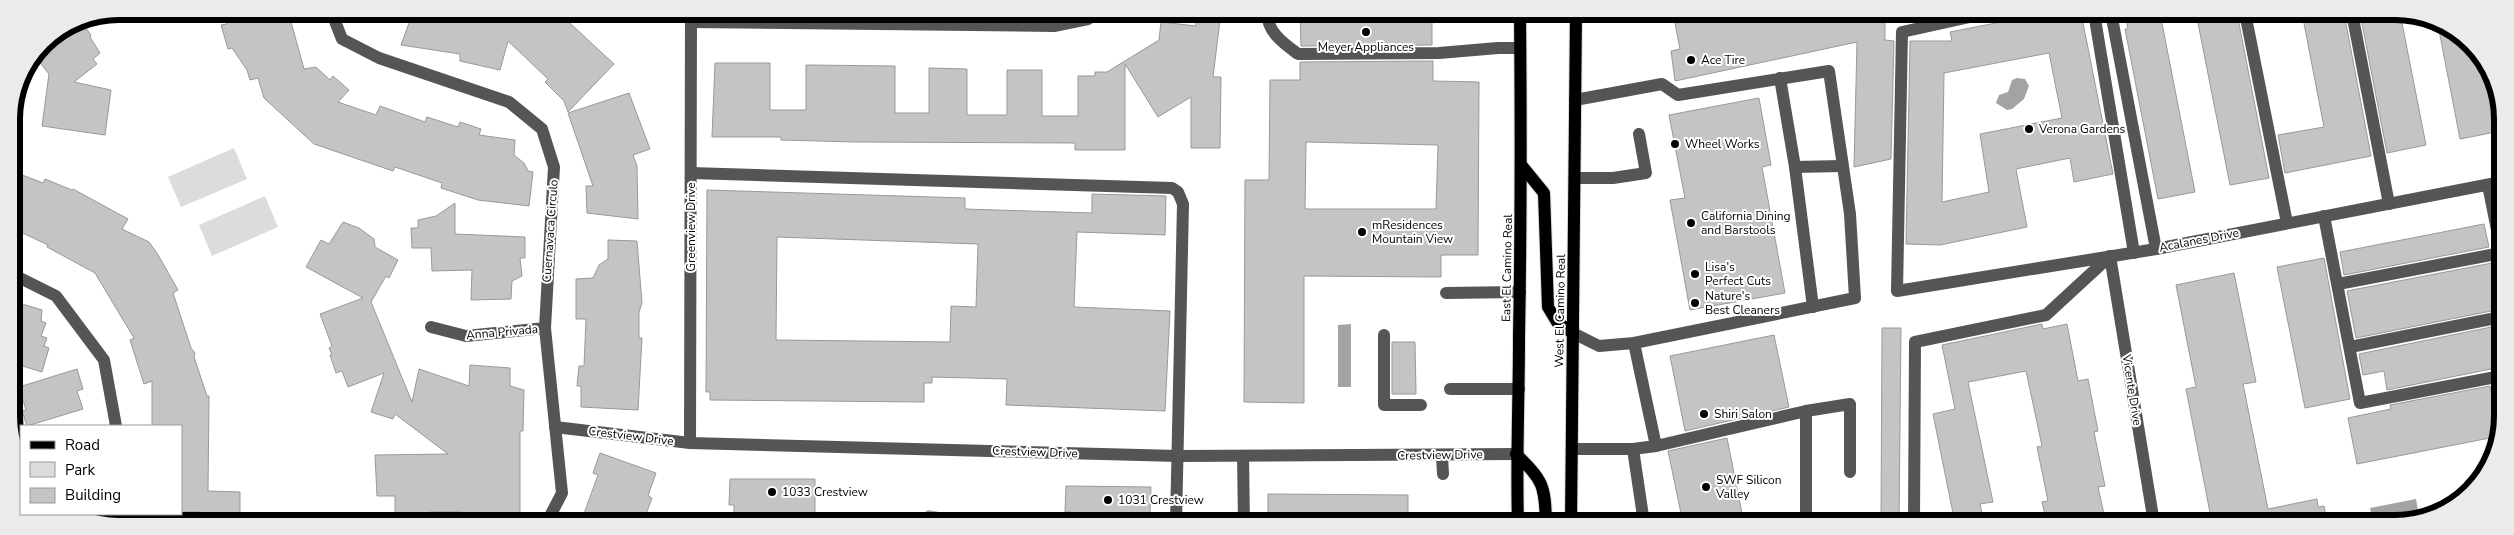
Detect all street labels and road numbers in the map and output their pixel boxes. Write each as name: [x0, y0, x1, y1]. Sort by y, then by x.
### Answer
street label: Cuernavaca Circulo: [538, 179, 562, 283]
street label: Greenview Drive: [683, 182, 699, 272]
street label: East El Camino Real: [1498, 213, 1516, 322]
street label: Acalanes Drive: [2158, 224, 2240, 256]
street label: West El Camino Real: [1551, 254, 1569, 368]
street label: Anna Privada: [465, 321, 539, 343]
street label: Vicente Drive: [2118, 352, 2146, 427]
street label: Crestview Drive: [588, 423, 674, 449]
street label: Crestview Drive: [992, 443, 1078, 461]
street label: Crestview Drive: [1397, 446, 1483, 464]

